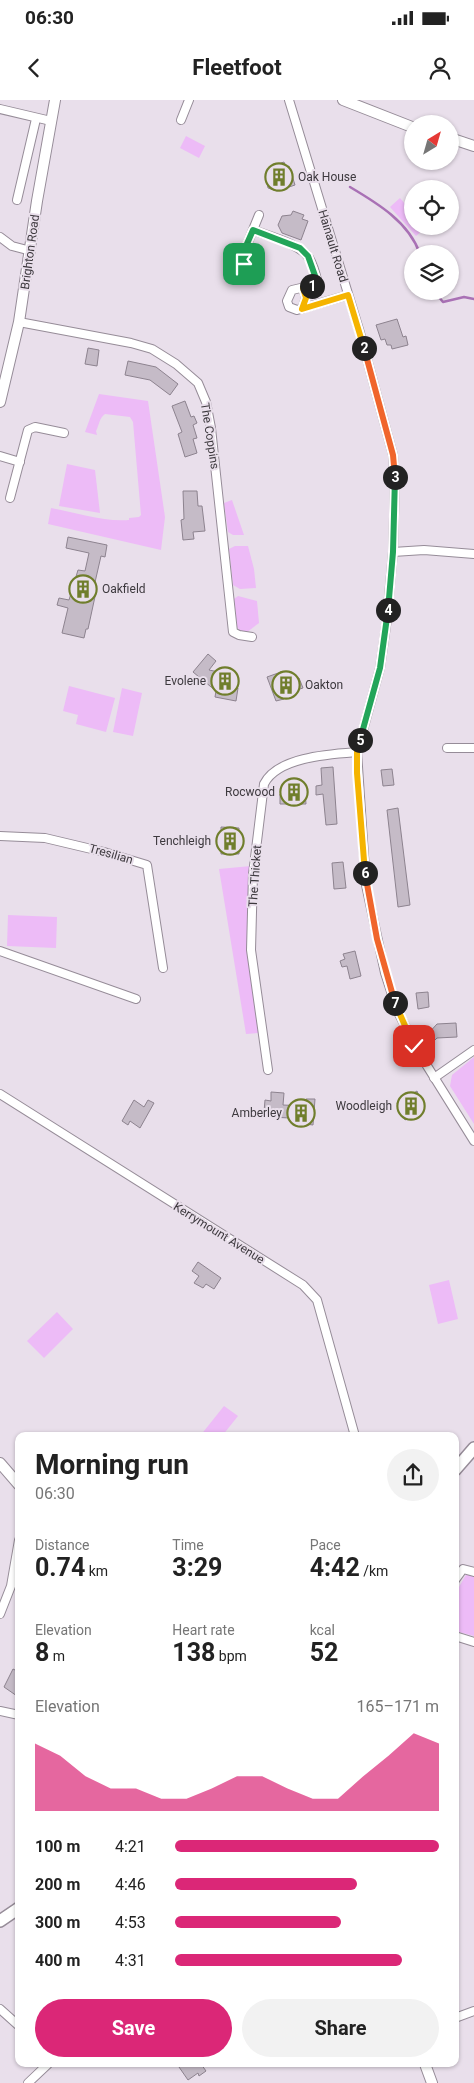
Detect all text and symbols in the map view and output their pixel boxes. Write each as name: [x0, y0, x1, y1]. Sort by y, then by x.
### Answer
text: 06:30: [25, 6, 74, 29]
icon: back: [20, 54, 48, 82]
icon: person: [426, 54, 454, 82]
text: Fleetfoot: [192, 55, 282, 80]
north arrow: [404, 115, 459, 170]
map controls: [404, 115, 459, 300]
building icon: Oak House: [264, 162, 294, 192]
place label: Oak House: [298, 170, 356, 184]
button: locate: [404, 180, 459, 235]
street label: Hainault Road: [315, 208, 351, 284]
street label: Brighton Road: [18, 214, 42, 290]
pin: [223, 243, 265, 285]
button: layers: [404, 245, 459, 300]
icon: arrive: [230, 250, 258, 278]
pin: 1: [300, 274, 324, 298]
text: 1: [308, 278, 317, 294]
pin: 2: [352, 336, 376, 360]
text: 2: [360, 340, 369, 356]
street label: The Coppins: [198, 402, 222, 470]
pin: 3: [382, 464, 408, 490]
text: 3: [391, 469, 400, 485]
building icon: Oakfield: [68, 574, 98, 604]
place label: Oakfield: [102, 582, 146, 596]
pin: 4: [376, 598, 400, 622]
text: 4: [384, 602, 393, 618]
building icon: Evolene: [210, 666, 240, 696]
building icon: Oakton: [271, 670, 301, 700]
place label: Evolene: [164, 674, 206, 688]
place label: Oakton: [305, 678, 343, 692]
pin: 5: [348, 728, 372, 752]
text: 5: [356, 732, 365, 748]
building icon: Rocwood: [279, 777, 309, 807]
place label: Rocwood: [225, 785, 275, 799]
building icon: Tenchleigh: [215, 826, 245, 856]
place label: Tenchleigh: [153, 834, 211, 848]
street label: Tresilian: [87, 841, 135, 867]
street label: The Thicket: [246, 844, 264, 907]
pin: 6: [352, 860, 378, 886]
text: 6: [361, 865, 370, 881]
pin: 7: [382, 990, 408, 1016]
text: 7: [391, 995, 400, 1011]
pin: [393, 1025, 435, 1067]
icon: check: [400, 1032, 428, 1060]
building icon: Woodleigh: [396, 1091, 426, 1121]
building icon: Amberley: [286, 1098, 316, 1128]
place label: Woodleigh: [336, 1099, 392, 1113]
place label: Amberley: [232, 1106, 282, 1120]
street label: Kerrymount Avenue: [171, 1199, 267, 1267]
text: Morning run: [35, 1448, 189, 1481]
button: share: [387, 1449, 439, 1501]
text: 06:30: [35, 1484, 75, 1503]
text: Distance: [35, 1537, 90, 1553]
text: Time: [172, 1537, 204, 1553]
text: Pace: [310, 1537, 341, 1553]
text: 0.74: [35, 1553, 85, 1582]
text: 3:29: [172, 1553, 222, 1582]
text: 4:42: [310, 1553, 360, 1582]
text: km: [85, 1563, 108, 1579]
text: /km: [360, 1563, 388, 1579]
text: Elevation: [35, 1622, 92, 1638]
text: Heart rate: [172, 1622, 235, 1638]
text: kcal: [310, 1622, 335, 1638]
text: 8: [35, 1638, 49, 1667]
text: 138: [172, 1638, 215, 1667]
text: 52: [310, 1638, 338, 1667]
text: m: [49, 1648, 65, 1664]
text: bpm: [215, 1648, 247, 1664]
text: Elevation: [35, 1697, 100, 1716]
text: 165–171 m: [357, 1697, 439, 1716]
text: 100 m: [35, 1837, 80, 1856]
text: 4:21: [115, 1837, 146, 1856]
text: 200 m: [35, 1875, 80, 1894]
text: 4:46: [115, 1875, 146, 1894]
text: 300 m: [35, 1913, 80, 1932]
text: 4:53: [115, 1913, 146, 1932]
text: 400 m: [35, 1951, 80, 1970]
text: 4:31: [115, 1951, 146, 1970]
button: Save: [35, 1999, 232, 2057]
button: Share: [242, 1999, 439, 2057]

